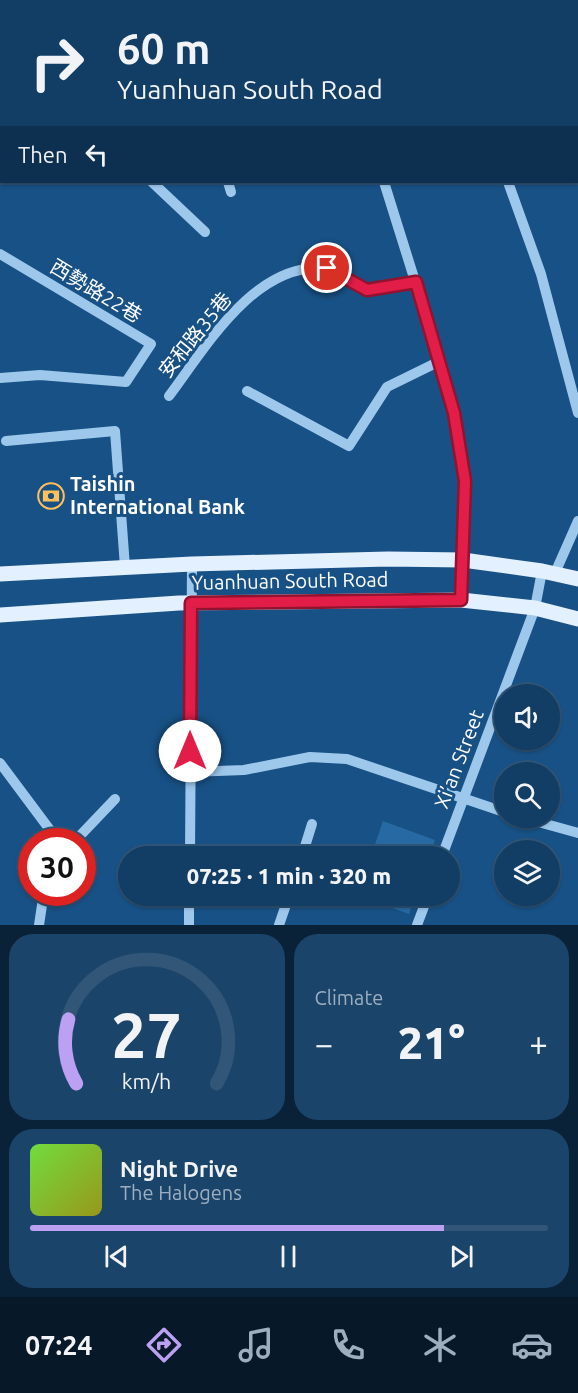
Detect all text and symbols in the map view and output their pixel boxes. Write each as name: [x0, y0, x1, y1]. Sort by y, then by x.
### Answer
icon: right: [18, 24, 96, 102]
text: 60 m: [117, 25, 211, 72]
text: Yuanhuan South Road: [117, 74, 383, 104]
icon: left: [80, 138, 113, 171]
text: Then: [18, 142, 68, 167]
pin: [301, 242, 352, 293]
icon: arrive: [310, 251, 343, 284]
street label: 西勢路22巷: [46, 254, 146, 327]
street label: 安和路35巷: [153, 288, 236, 382]
place label: Taishin International Bank: [70, 472, 245, 518]
bank icon: Taishin International Bank: [36, 481, 66, 511]
street label: Yuanhuan South Road: [191, 567, 389, 594]
map controls: [494, 684, 560, 906]
button: sound: [494, 684, 560, 750]
street label: Xi’an Street: [429, 706, 488, 811]
position arrow: [158, 719, 222, 783]
button: search: [494, 762, 560, 828]
speed limit sign: 30: [18, 828, 96, 906]
button: layers: [494, 840, 560, 906]
text: 07:25 · 1 min · 320 m: [187, 863, 391, 888]
text: Climate: [315, 986, 383, 1009]
text: 27: [112, 1000, 182, 1070]
text: 21°: [398, 1017, 465, 1068]
text: −: [315, 1025, 333, 1062]
text: +: [529, 1025, 548, 1062]
text: km/h: [122, 1069, 171, 1093]
text: Night Drive: [120, 1156, 238, 1181]
text: The Halogens: [120, 1181, 242, 1204]
icon: previous: [100, 1240, 133, 1273]
icon: pause: [272, 1240, 305, 1273]
icon: next: [445, 1240, 478, 1273]
icon: directions: [143, 1324, 185, 1366]
icon: music: [235, 1324, 277, 1366]
icon: phone: [327, 1324, 369, 1366]
icon: climate: [419, 1324, 461, 1366]
icon: car: [511, 1324, 553, 1366]
text: 07:24: [25, 1330, 93, 1360]

